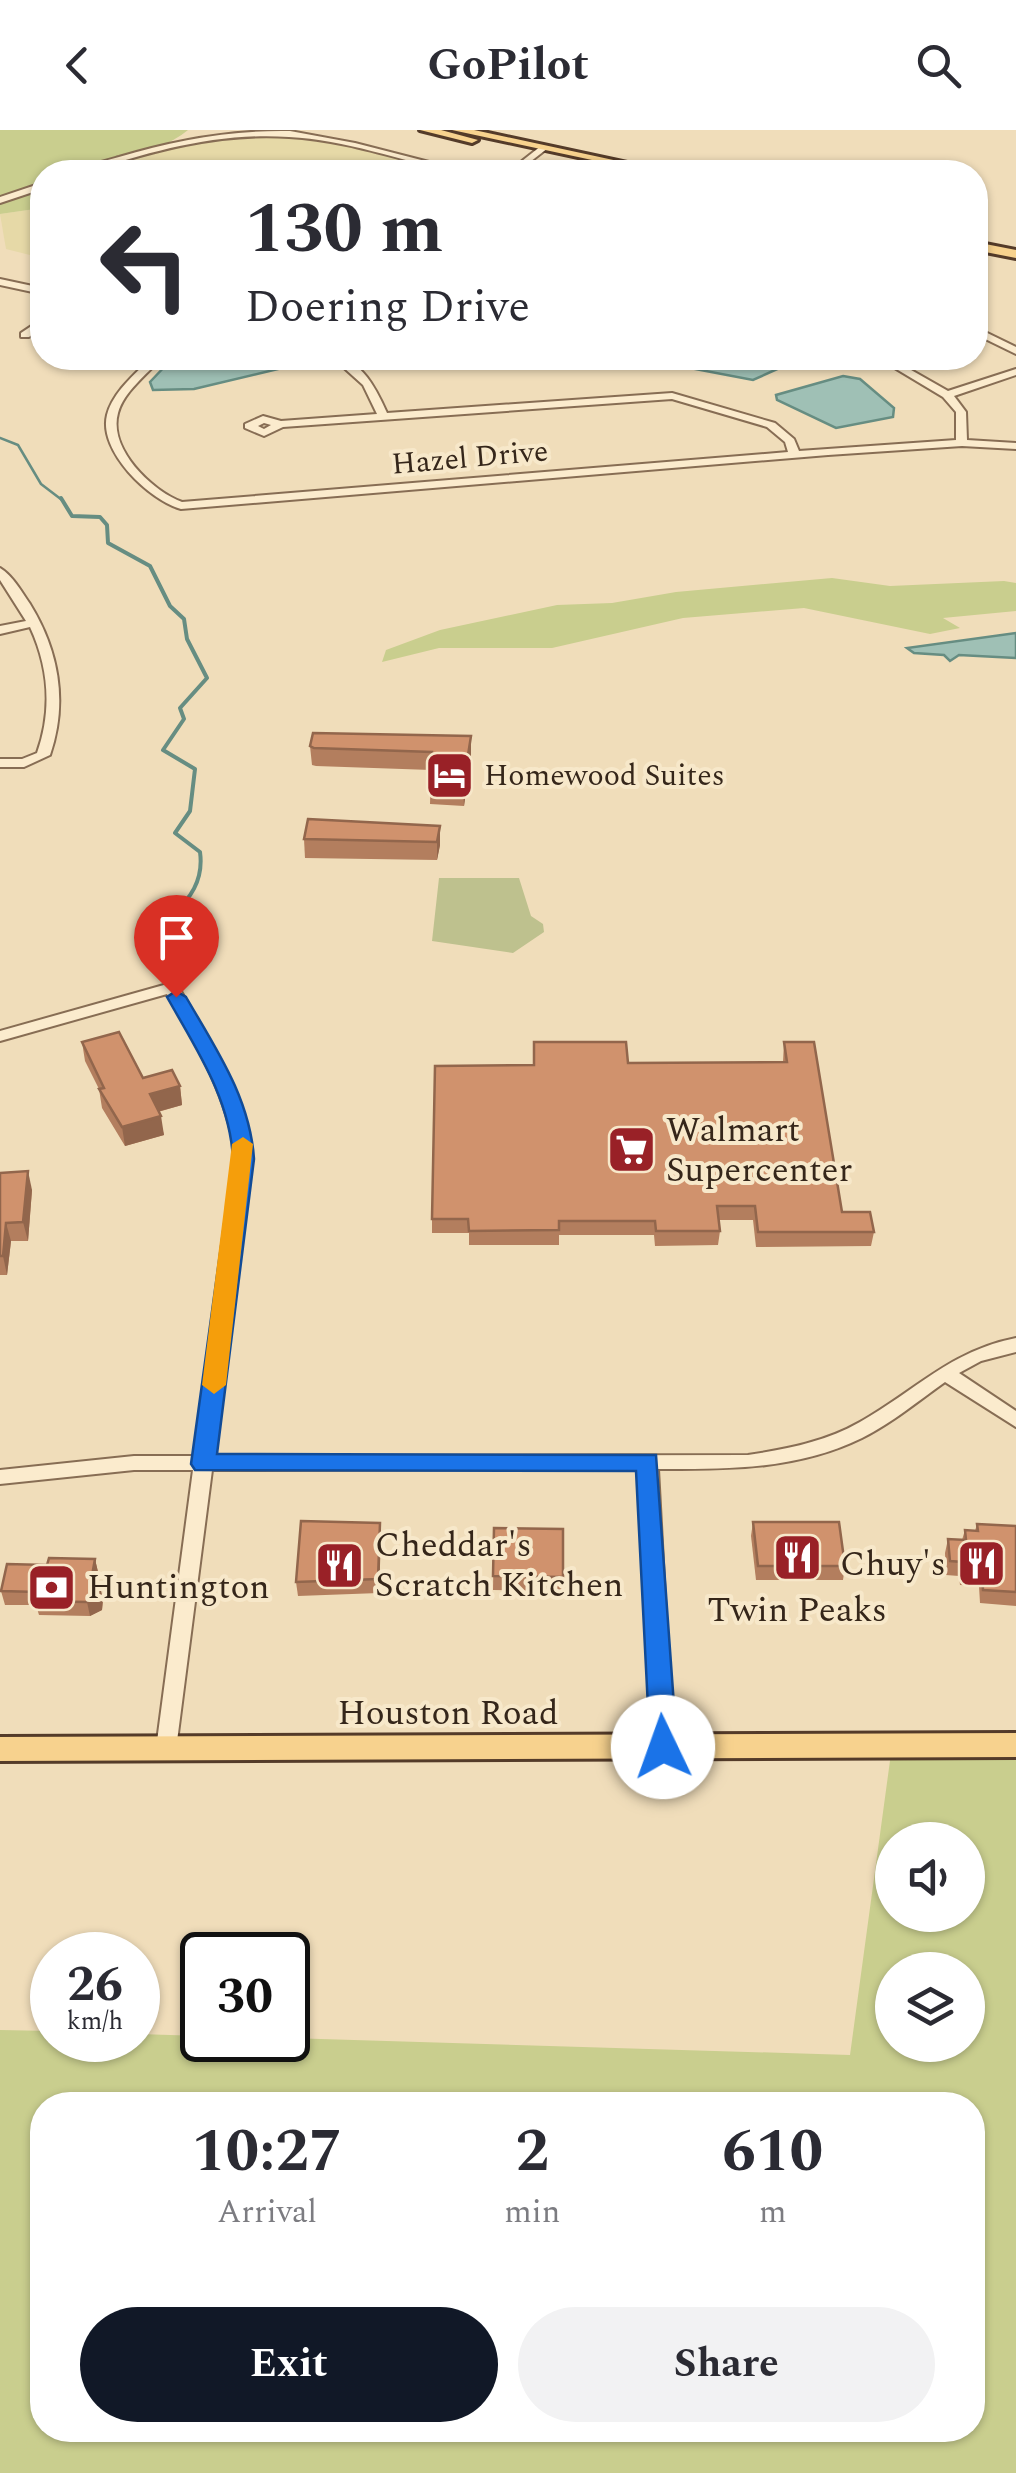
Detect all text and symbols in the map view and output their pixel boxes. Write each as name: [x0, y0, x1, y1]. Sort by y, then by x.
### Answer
text: GoPilot: [427, 31, 589, 100]
icon: back: [50, 38, 105, 93]
icon: search: [911, 38, 966, 93]
text: 130 m: [245, 177, 443, 283]
icon: left: [80, 200, 210, 330]
text: Doering Drive: [245, 273, 530, 342]
street label: Hazel Drive: [390, 428, 550, 488]
hotel icon: Homewood Suites: [423, 750, 475, 802]
place label: Homewood Suites: [484, 753, 725, 799]
pin: [134, 895, 219, 998]
icon: arrive: [149, 910, 204, 965]
place label: Walmart Supercenter: [666, 1104, 852, 1197]
supermarket icon: Walmart Supercenter: [605, 1124, 657, 1176]
place label: Cheddar's Scratch Kitchen: [375, 1519, 623, 1612]
restaurant icon: Twin Peaks: [771, 1532, 823, 1584]
place label: Chuy's: [840, 1538, 946, 1591]
restaurant icon: Chuy's: [955, 1538, 1007, 1590]
restaurant icon: Cheddar's Scratch Kitchen: [314, 1539, 366, 1591]
bank icon: Huntington: [26, 1561, 78, 1613]
place label: Huntington: [87, 1561, 270, 1614]
place label: Twin Peaks: [707, 1584, 887, 1637]
street label: Houston Road: [338, 1687, 558, 1740]
position arrow: [611, 1695, 715, 1799]
map controls: [875, 1822, 985, 2062]
button: sound: [875, 1822, 985, 1932]
speed limit sign: 30: [180, 1932, 310, 2062]
text: 26: [67, 1947, 123, 2023]
button: layers: [875, 1952, 985, 2062]
text: km/h: [67, 2003, 123, 2041]
text: 10:27: [192, 2106, 343, 2198]
text: 2: [516, 2106, 549, 2198]
text: 610: [722, 2106, 823, 2198]
text: Arrival: [217, 2188, 317, 2237]
text: min: [504, 2188, 560, 2237]
text: m: [759, 2188, 786, 2237]
button: Exit: [80, 2307, 498, 2422]
button: Share: [518, 2307, 935, 2422]

